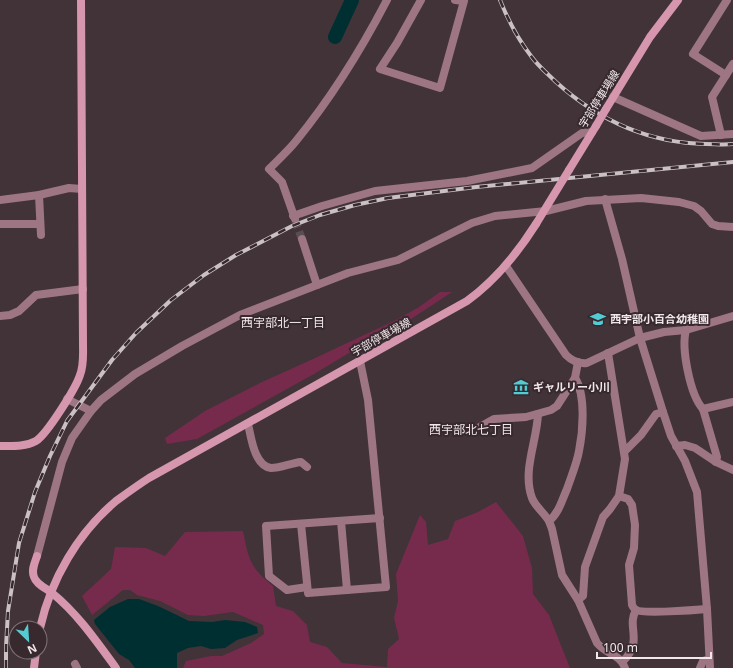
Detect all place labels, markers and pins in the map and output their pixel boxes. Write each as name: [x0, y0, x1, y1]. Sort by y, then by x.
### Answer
school or university icon: 西宇部小百合幼稚園: [589, 310, 607, 328]
place label: 西宇部小百合幼稚園: [610, 311, 709, 326]
museum icon: ギャルリー小川: [512, 378, 530, 396]
place label: ギャルリー小川: [533, 379, 610, 394]

